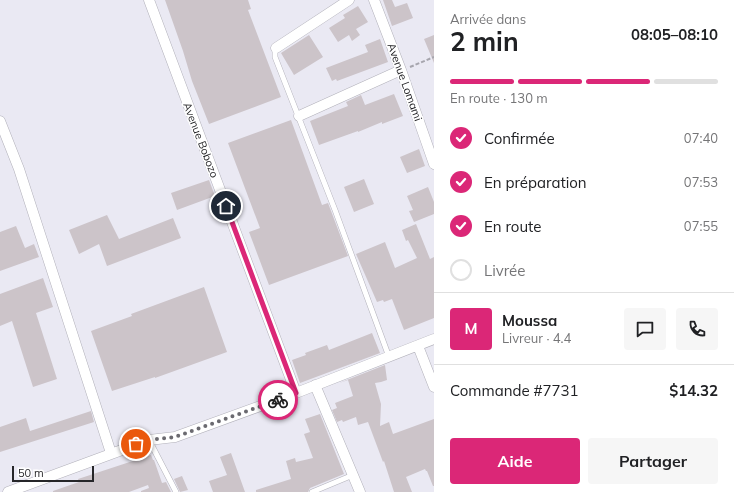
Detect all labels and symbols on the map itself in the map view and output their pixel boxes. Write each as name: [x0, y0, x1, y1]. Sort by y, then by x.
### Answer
street label: Avenue Lomami: [384, 41, 426, 123]
street label: Avenue Bobozo: [180, 100, 222, 180]
pin: [209, 189, 243, 223]
courier: [258, 380, 298, 420]
pin: [119, 427, 153, 461]
scale bar: [12, 464, 94, 483]

